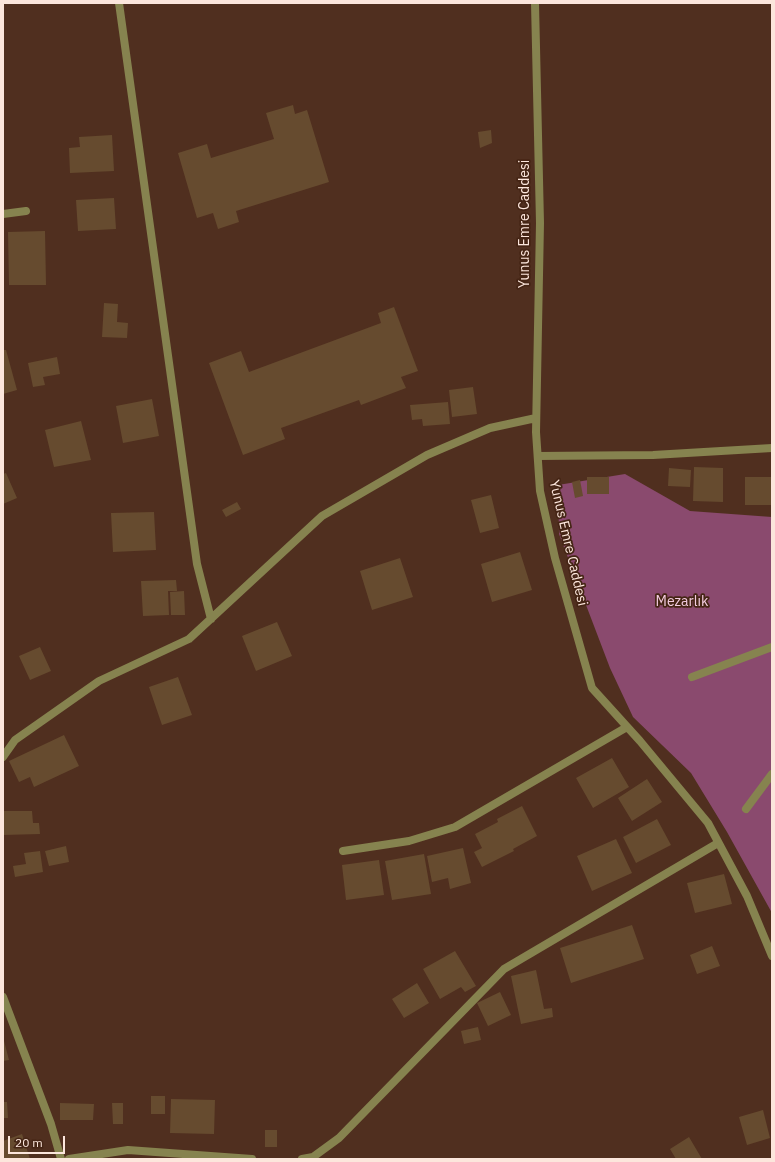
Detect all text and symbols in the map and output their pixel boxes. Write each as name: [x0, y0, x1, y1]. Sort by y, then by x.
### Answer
street label: Yunus Emre Caddesi: [517, 160, 533, 288]
street label: Yunus Emre Caddesi: [545, 478, 591, 608]
park label: Mezarlık: [656, 594, 708, 610]
scale bar: [10, 1128, 67, 1154]
text: 20 m: [15, 1135, 43, 1150]

